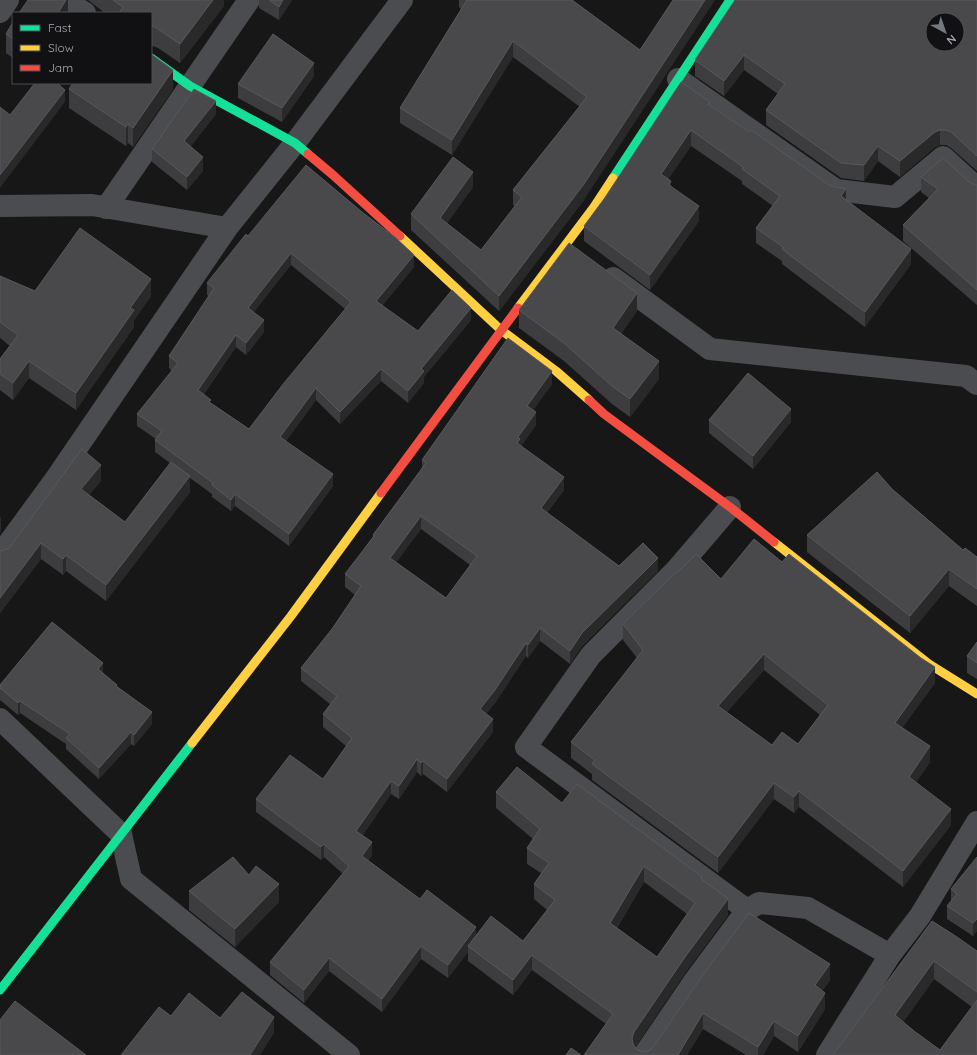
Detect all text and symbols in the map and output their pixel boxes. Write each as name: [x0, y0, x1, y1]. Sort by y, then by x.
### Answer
legend: [12, 12, 152, 84]
north arrow: [925, 12, 965, 52]
text: Fast: [48, 20, 72, 35]
text: N: [944, 32, 959, 48]
text: Slow: [48, 40, 74, 55]
text: Jam: [48, 60, 73, 75]

